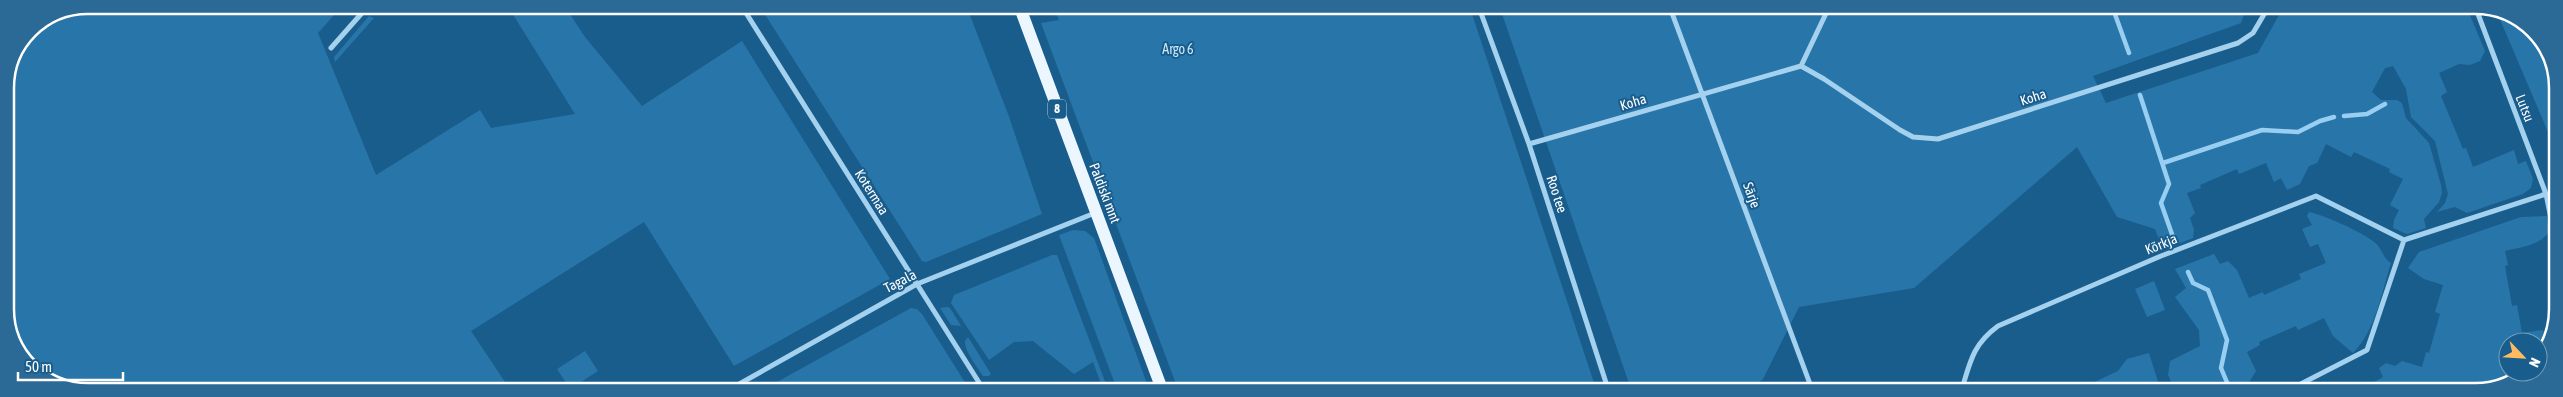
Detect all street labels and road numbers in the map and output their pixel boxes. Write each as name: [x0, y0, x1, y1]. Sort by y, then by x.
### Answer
street label: Koha: [2018, 85, 2048, 109]
street label: Koha: [1618, 90, 1648, 114]
street label: Lutsu: [2513, 92, 2537, 124]
road number: 8: [1048, 100, 1066, 118]
street label: Paldiski mnt: [1086, 161, 1124, 225]
street label: Kotermaa: [852, 166, 892, 218]
street label: Roo tee: [1543, 173, 1571, 215]
street label: Särje: [1740, 180, 1764, 210]
street label: Kõrkja: [2143, 230, 2179, 258]
street label: Tagala: [881, 266, 919, 296]

